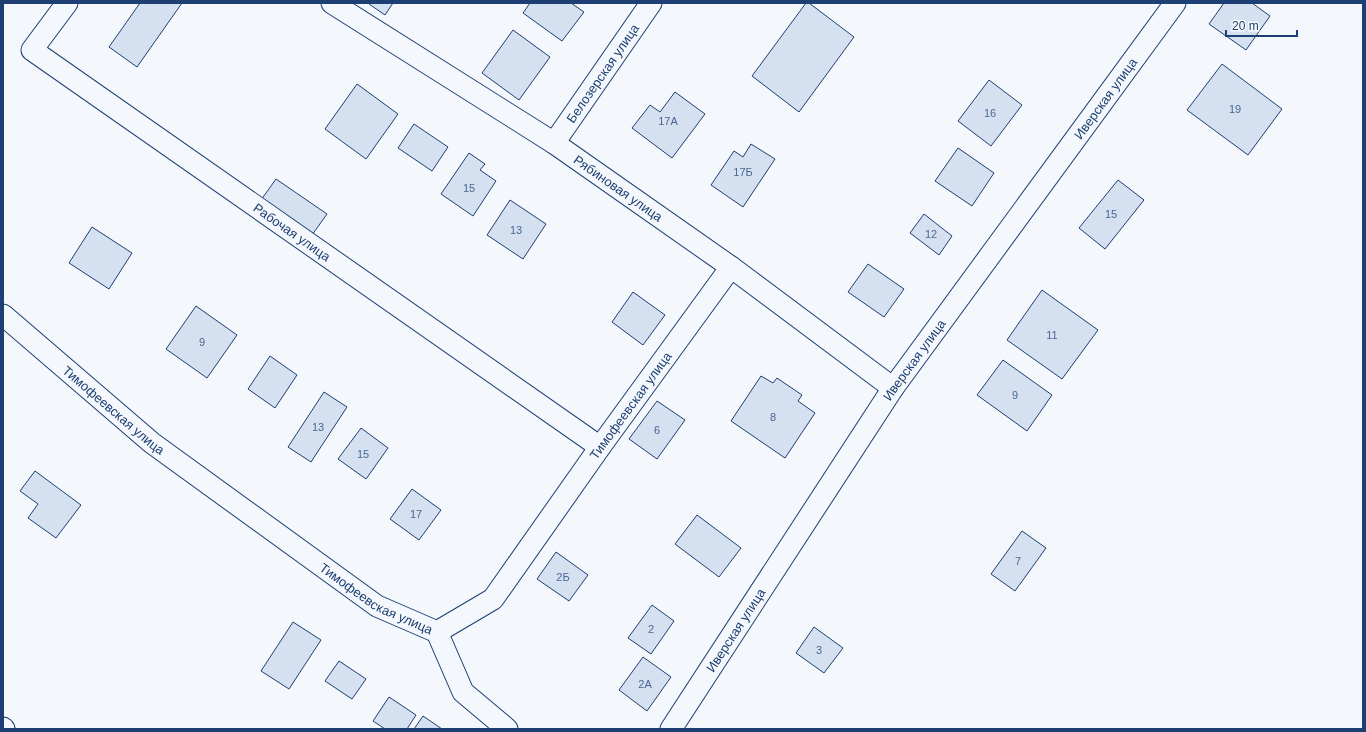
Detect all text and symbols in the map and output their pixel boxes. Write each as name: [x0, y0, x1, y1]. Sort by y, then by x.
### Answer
scale bar: [1226, 12, 1297, 38]
text: 20 m: [1232, 19, 1259, 33]
street label: Белозерская улица: [563, 21, 643, 126]
street label: Иверская улица: [1071, 55, 1141, 142]
house number: 19: [1229, 103, 1241, 115]
house number: 16: [984, 107, 996, 119]
house number: 17А: [658, 115, 678, 127]
street label: Рябиновая улица: [571, 152, 666, 225]
house number: 17Б: [733, 166, 753, 178]
house number: 15: [463, 182, 475, 194]
street label: Рабочая улица: [251, 200, 334, 265]
house number: 15: [1105, 208, 1117, 220]
house number: 13: [510, 224, 522, 236]
house number: 12: [925, 228, 937, 240]
street label: Иверская улица: [880, 316, 949, 403]
house number: 11: [1046, 329, 1058, 341]
house number: 9: [199, 336, 205, 348]
street label: Тимофеевская улица: [587, 349, 675, 462]
street label: Тимофеевская улица: [60, 363, 168, 458]
house number: 9: [1012, 389, 1018, 401]
house number: 8: [770, 411, 776, 423]
house number: 13: [312, 421, 324, 433]
house number: 6: [654, 424, 660, 436]
house number: 15: [357, 448, 369, 460]
house number: 17: [410, 508, 422, 520]
house number: 7: [1015, 555, 1021, 567]
street label: Тимофеевская улица: [317, 560, 436, 638]
house number: 2Б: [556, 571, 570, 583]
street label: Иверская улица: [703, 585, 769, 675]
house number: 2: [648, 623, 654, 635]
house number: 3: [816, 644, 822, 656]
house number: 2А: [638, 678, 652, 690]

